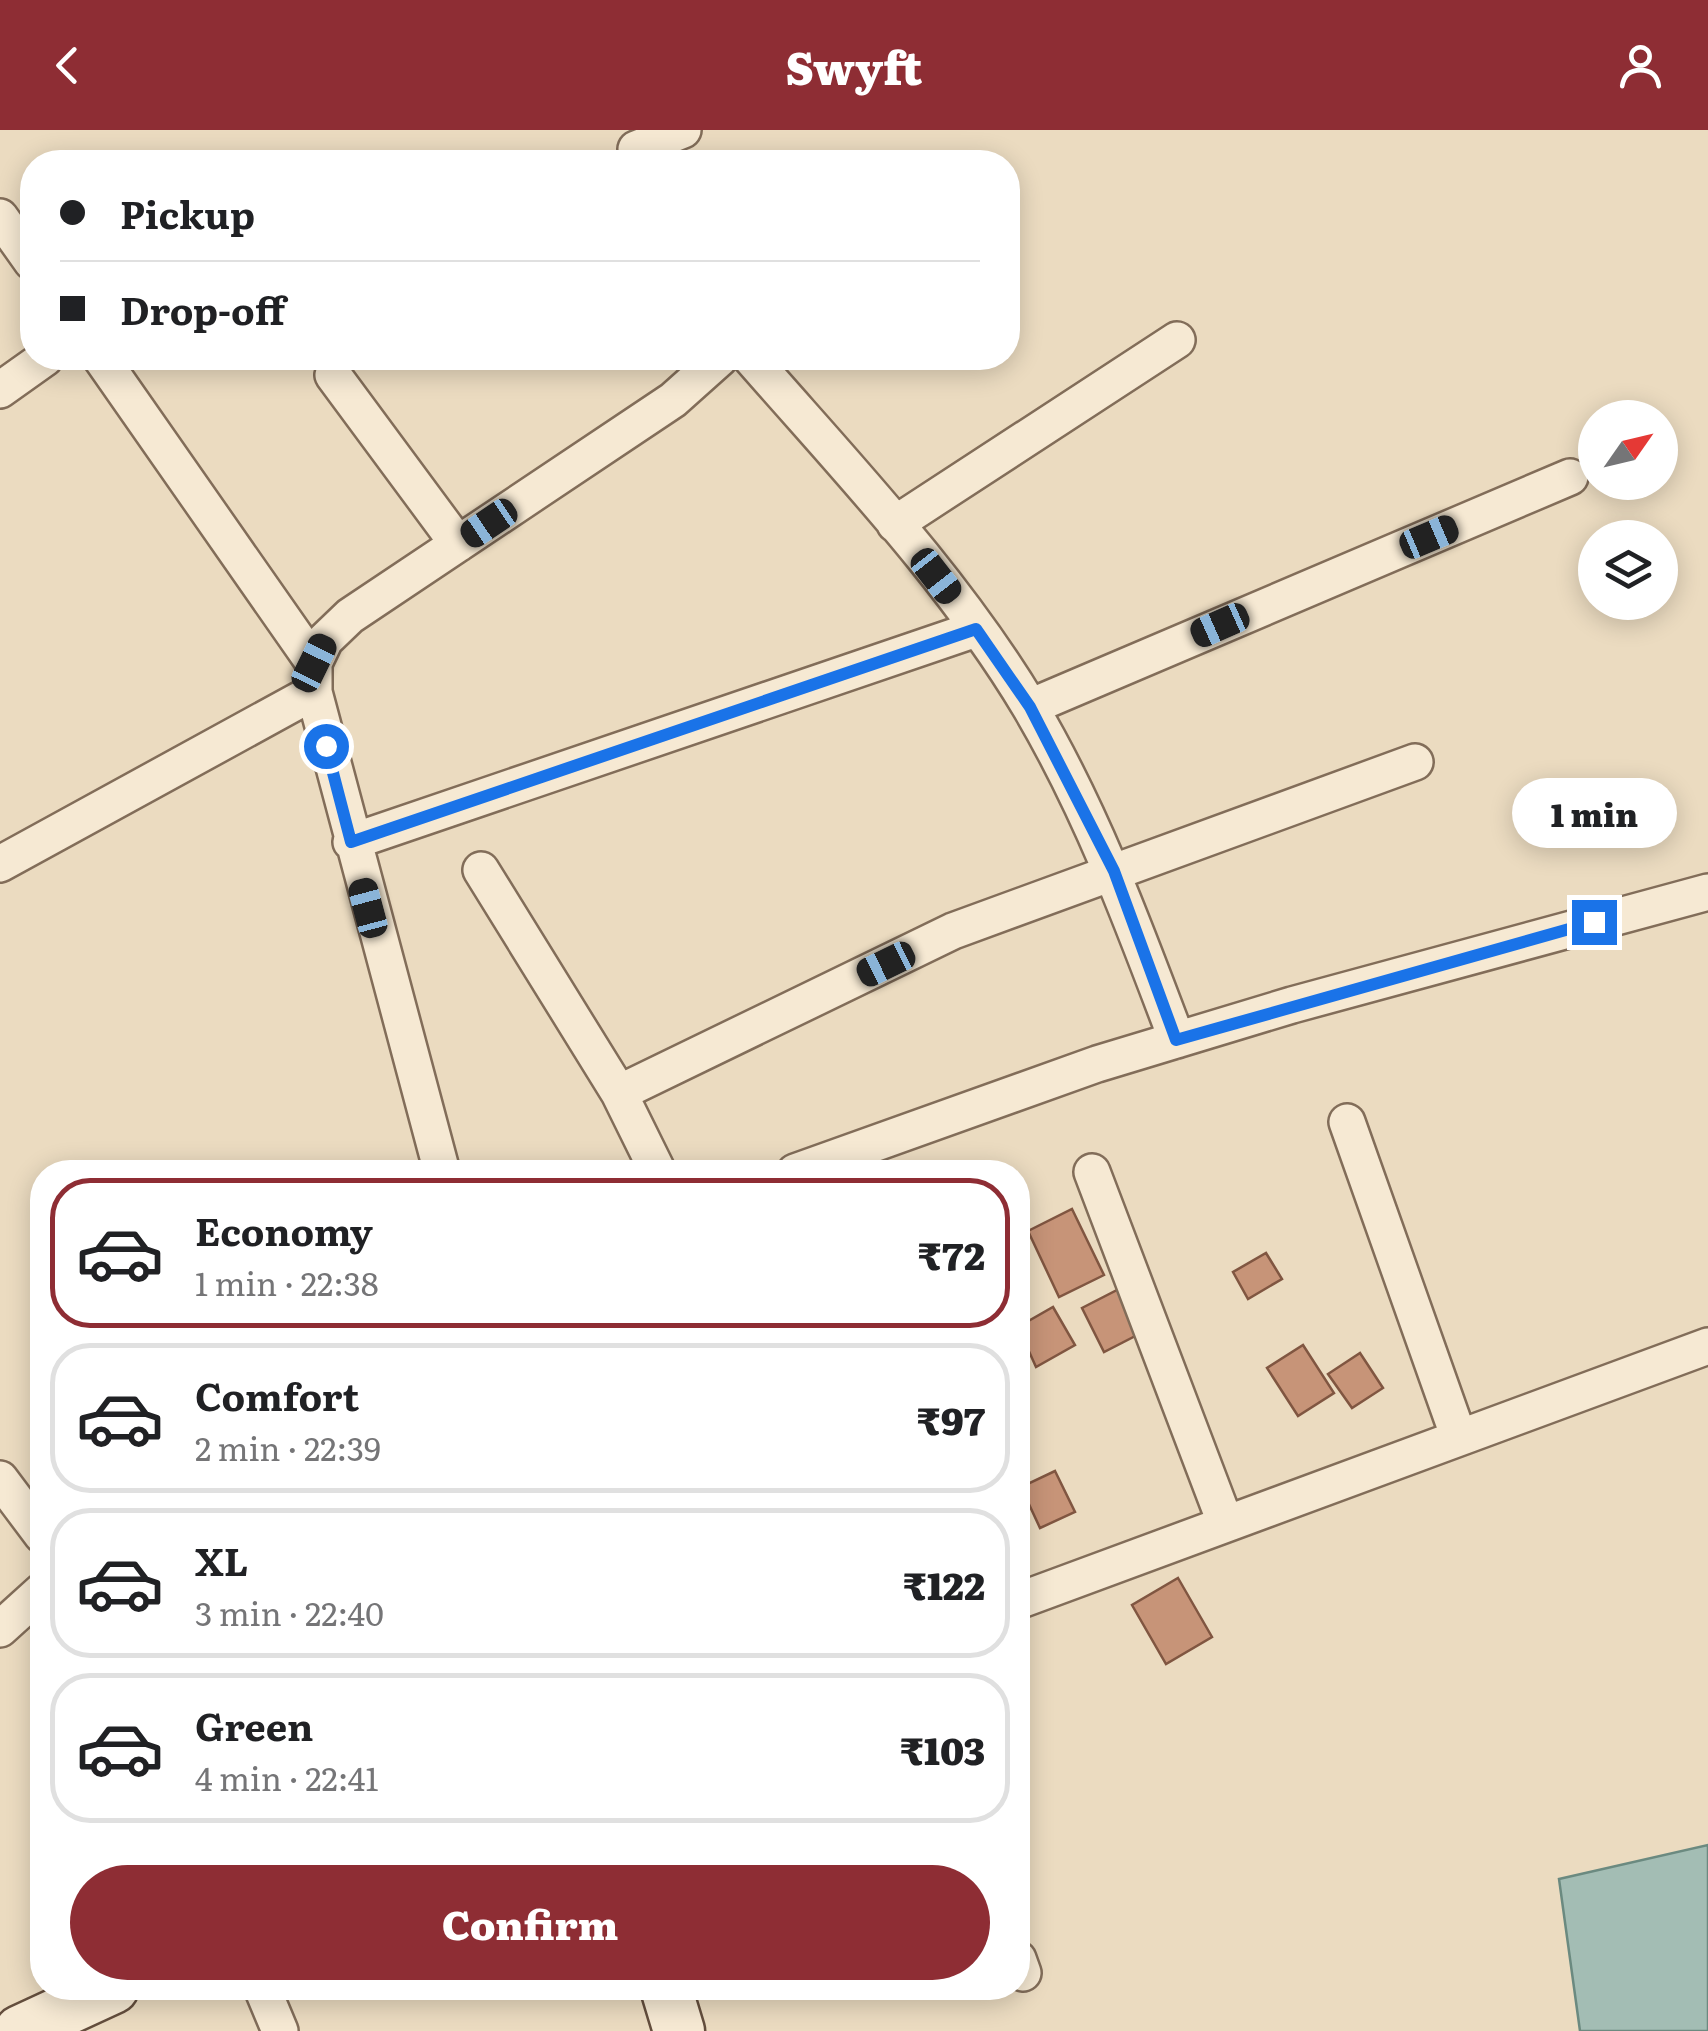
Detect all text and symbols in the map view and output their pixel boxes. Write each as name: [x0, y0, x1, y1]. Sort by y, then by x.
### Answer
text: Swyft: [786, 32, 922, 99]
icon: back: [40, 38, 95, 93]
icon: person: [1613, 38, 1668, 93]
text: Pickup: [120, 184, 255, 241]
text: Drop-off: [120, 280, 285, 337]
north arrow: [1578, 400, 1678, 500]
map controls: [1578, 400, 1678, 620]
car: [456, 494, 522, 552]
car: [1396, 511, 1462, 563]
button: layers: [1578, 520, 1678, 620]
car: [906, 543, 966, 609]
car: [1186, 599, 1254, 651]
car: [287, 629, 341, 697]
route start: [304, 724, 349, 769]
callout: 1 min: [1512, 777, 1676, 847]
text: 1 min: [1551, 789, 1638, 837]
car: [346, 875, 390, 941]
route end: [1572, 900, 1617, 945]
car: [852, 937, 920, 991]
text: Economy: [195, 1201, 373, 1258]
icon: car: [75, 1208, 165, 1298]
text: ₹72: [918, 1225, 985, 1282]
text: 1 min · 22:38: [195, 1258, 379, 1306]
text: Comfort: [195, 1366, 359, 1423]
icon: car: [75, 1373, 165, 1463]
text: ₹97: [917, 1390, 985, 1447]
text: 2 min · 22:39: [195, 1423, 381, 1471]
text: XL: [195, 1531, 248, 1588]
icon: car: [75, 1538, 165, 1628]
text: ₹122: [903, 1555, 985, 1612]
text: 3 min · 22:40: [195, 1588, 384, 1636]
text: Green: [195, 1696, 313, 1753]
icon: car: [75, 1703, 165, 1793]
text: ₹103: [900, 1720, 985, 1777]
text: 4 min · 22:41: [195, 1753, 379, 1801]
button: Confirm: [70, 1865, 990, 1980]

